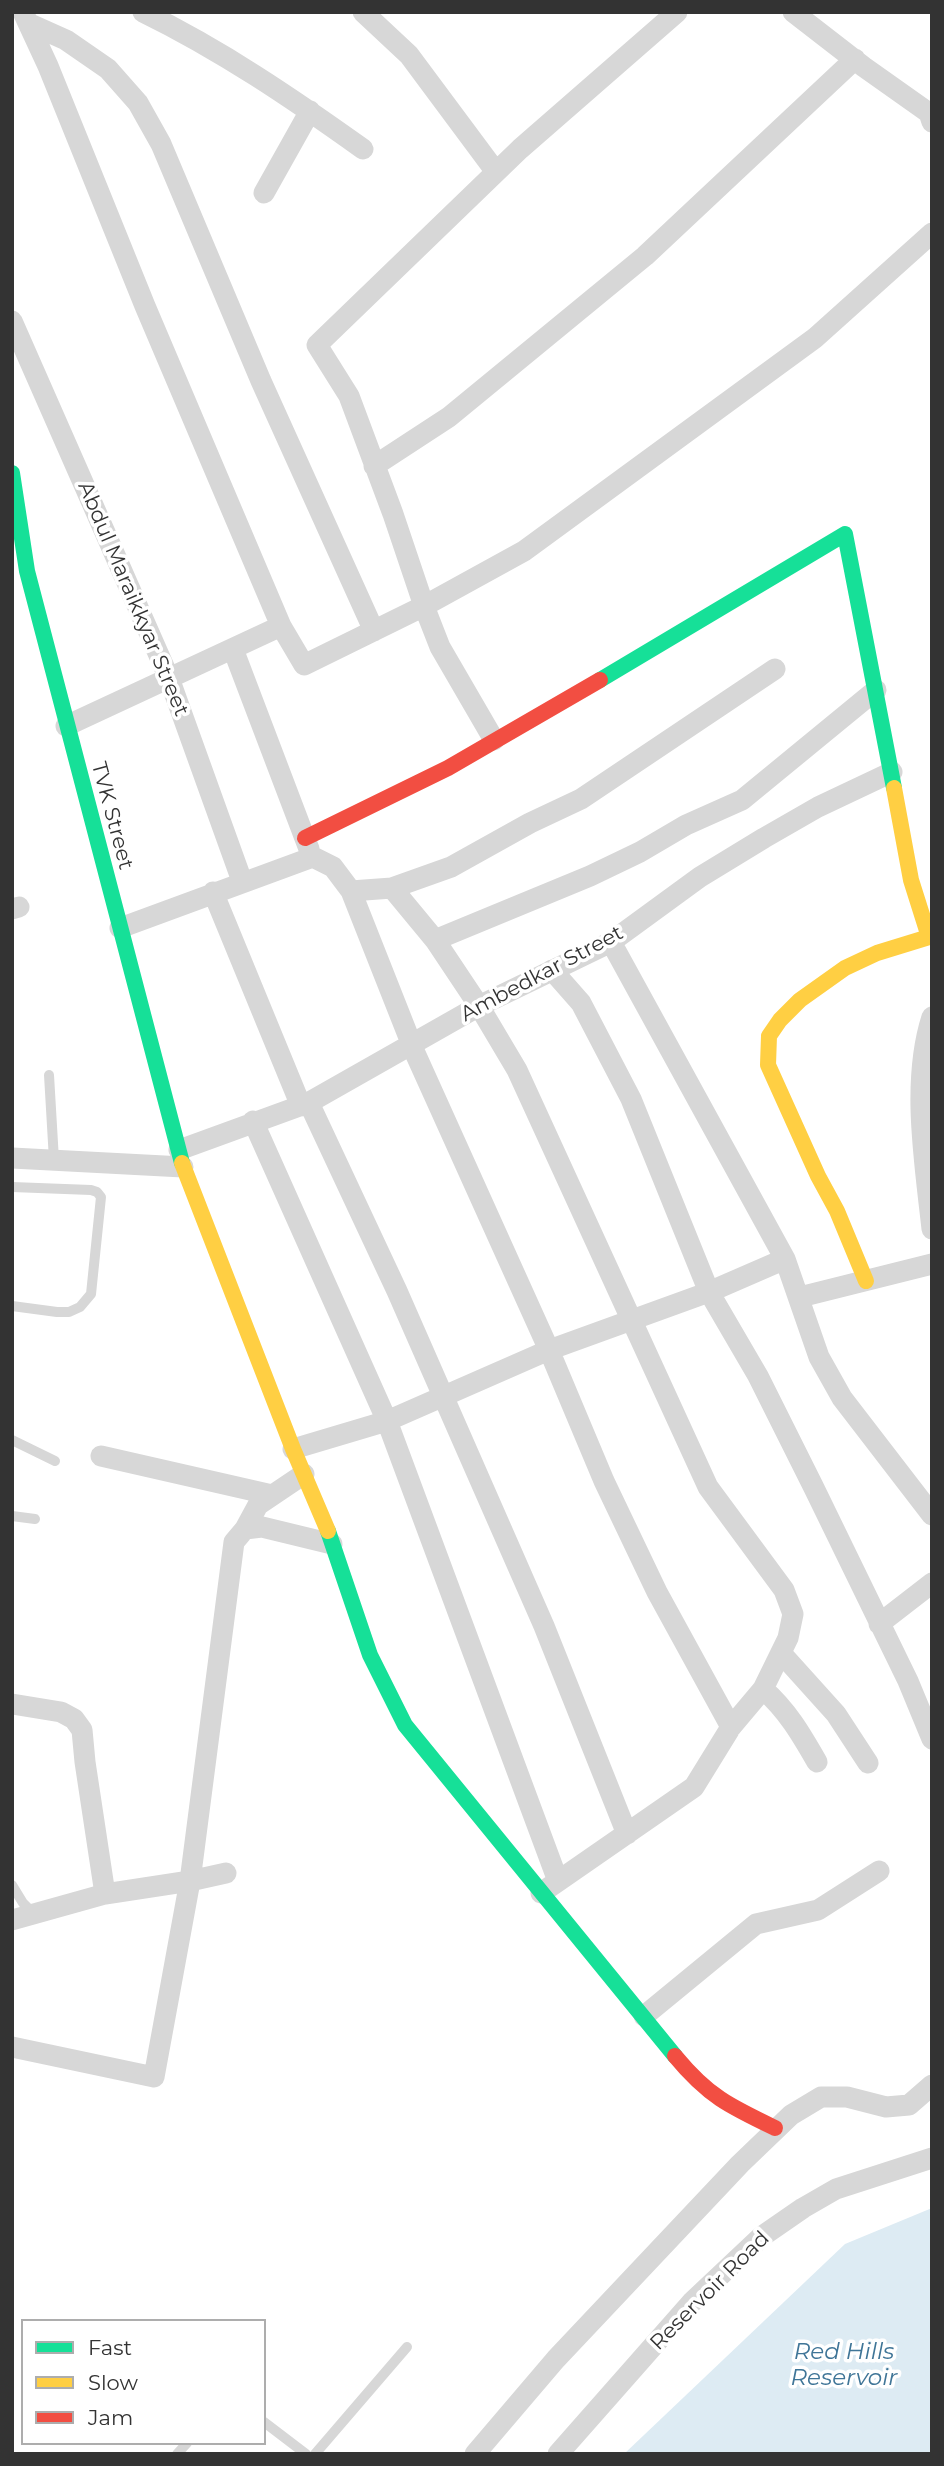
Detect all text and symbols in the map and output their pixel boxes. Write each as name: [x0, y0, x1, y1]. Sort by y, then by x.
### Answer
street label: Abdul Maraikkyar Street: [72, 478, 194, 720]
street label: TVK Street: [86, 760, 138, 872]
street label: Ambedkar Street: [456, 920, 628, 1028]
street label: Reservoir Road: [645, 2226, 775, 2356]
legend: [21, 2319, 266, 2445]
text: Fast: [88, 2335, 132, 2360]
water label: Red Hills Reservoir: [790, 2338, 898, 2392]
text: Slow: [88, 2370, 138, 2395]
text: Jam: [88, 2405, 133, 2430]

